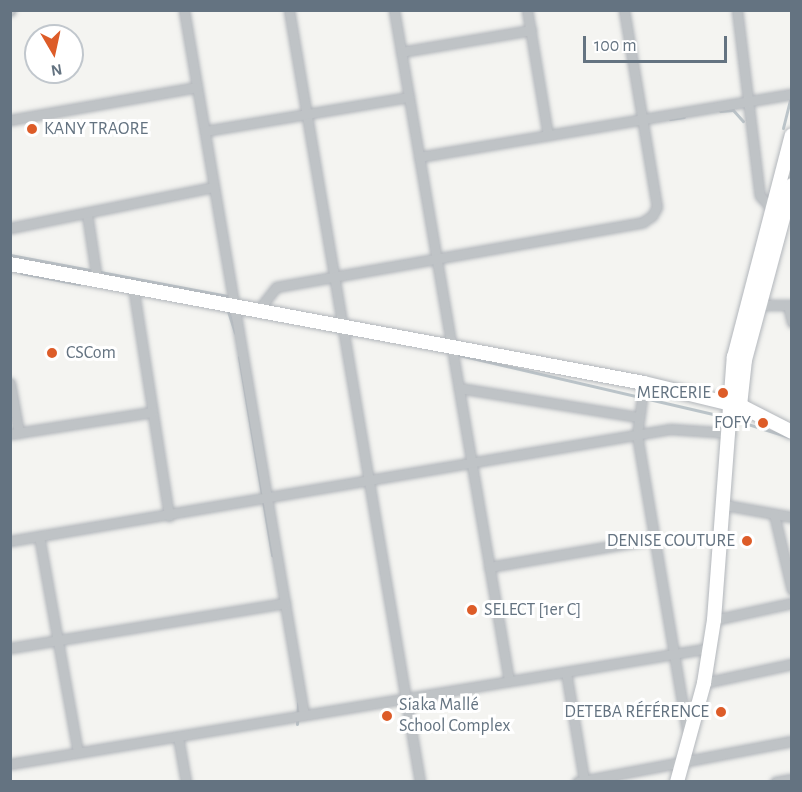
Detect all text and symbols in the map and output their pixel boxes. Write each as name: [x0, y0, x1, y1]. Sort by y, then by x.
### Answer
north arrow: [24, 24, 84, 84]
scale bar: [586, 24, 730, 62]
text: 100 m: [594, 37, 637, 55]
text: N: [50, 61, 63, 79]
place label: KANY TRAORE: [44, 118, 148, 140]
marker: KANY TRAORE: [25, 122, 39, 136]
place label: CSCom: [66, 342, 116, 364]
marker: CSCom: [43, 344, 61, 362]
place label: MERCERIE: [637, 382, 711, 404]
marker: MERCERIE: [716, 386, 730, 400]
place label: FOFY: [714, 412, 751, 434]
marker: FOFY: [756, 416, 770, 430]
place label: DENISE COUTURE: [607, 530, 735, 552]
marker: DENISE COUTURE: [740, 534, 754, 548]
place label: SELECT [1er C]: [484, 599, 581, 621]
marker: SELECT [1er C]: [465, 603, 479, 617]
place label: Siaka Mallé School Complex: [399, 695, 510, 738]
place label: DETEBA RÉFÉRENCE: [564, 701, 709, 723]
marker: DETEBA RÉFÉRENCE: [714, 705, 728, 719]
marker: Siaka Mallé School Complex: [380, 709, 394, 723]

